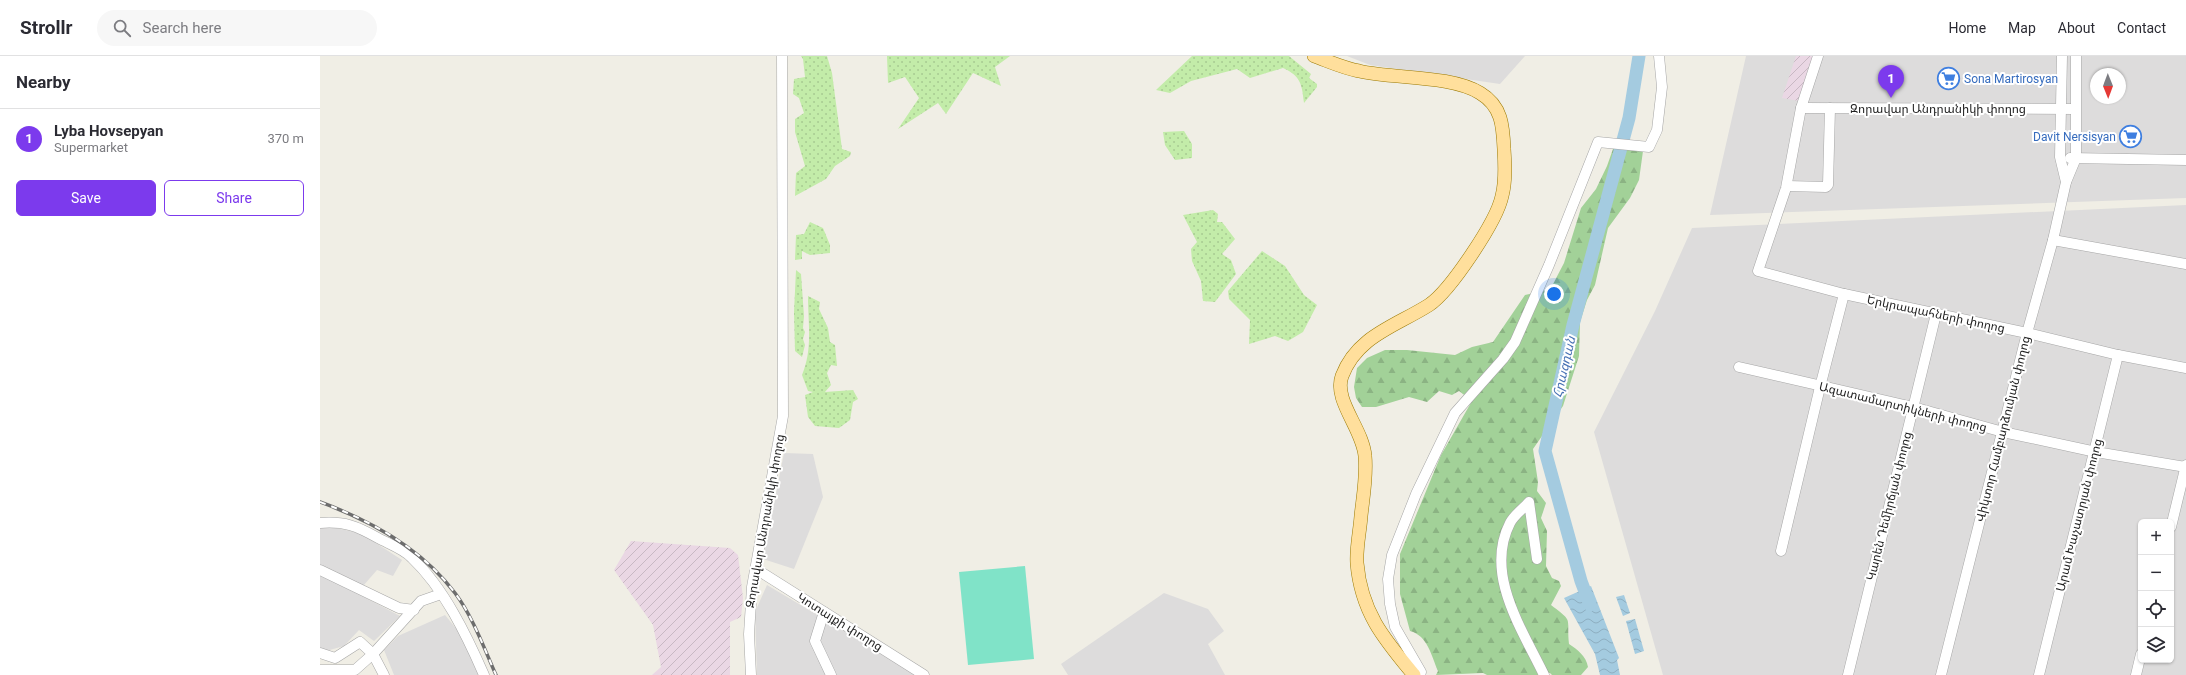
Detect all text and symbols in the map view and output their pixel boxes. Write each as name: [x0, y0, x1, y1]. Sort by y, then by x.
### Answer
search box: [97, 10, 377, 46]
text: Strollr: [20, 16, 73, 39]
icon: search: [111, 17, 133, 39]
text: Search here: [143, 19, 221, 37]
text: Home: [1948, 20, 1986, 36]
text: Map: [2008, 20, 2036, 36]
text: About: [2058, 20, 2095, 36]
text: Contact: [2117, 20, 2166, 36]
pin: 1: [1878, 65, 1904, 98]
supermarket icon: Sona Martirosyan: [1935, 66, 1961, 92]
north arrow: [2090, 68, 2126, 104]
text: Nearby: [16, 72, 71, 92]
place label: Sona Martirosyan: [1964, 72, 2058, 86]
street label: Զորավար Անդրանիկի փողոց: [1850, 102, 2026, 116]
text: Lyba Hovsepyan: [54, 122, 164, 140]
supermarket icon: Davit Nersisyan: [2118, 124, 2144, 150]
place label: Davit Nersisyan: [2033, 130, 2116, 144]
text: 1: [25, 131, 33, 146]
text: 370 m: [267, 131, 304, 146]
text: Supermarket: [54, 140, 128, 155]
button: Save: [16, 180, 156, 216]
button: Share: [164, 180, 304, 216]
your location: [1544, 284, 1564, 304]
street label: Երկրապահների փողոց: [1866, 293, 2006, 335]
water label: Հրազդան: [1550, 334, 1580, 399]
street label: Վիկտոր Համբարձումյան փողոց: [1973, 334, 2033, 524]
street label: Ազատամարտիկների փողոց: [1818, 379, 1988, 435]
street label: Կարեն Դեմիրճյան փողոց: [1864, 430, 1914, 582]
street label: Զորավար Անդրանիկի փողոց: [743, 433, 787, 609]
street label: Արամ Խաչատրյան փողոց: [2053, 437, 2105, 593]
map controls: [2138, 519, 2174, 663]
button: +: [2138, 519, 2174, 555]
button: −: [2138, 555, 2174, 591]
street label: Կոտայքի փողոց: [795, 590, 885, 654]
button: locate: [2138, 591, 2174, 627]
button: layers: [2138, 627, 2174, 663]

